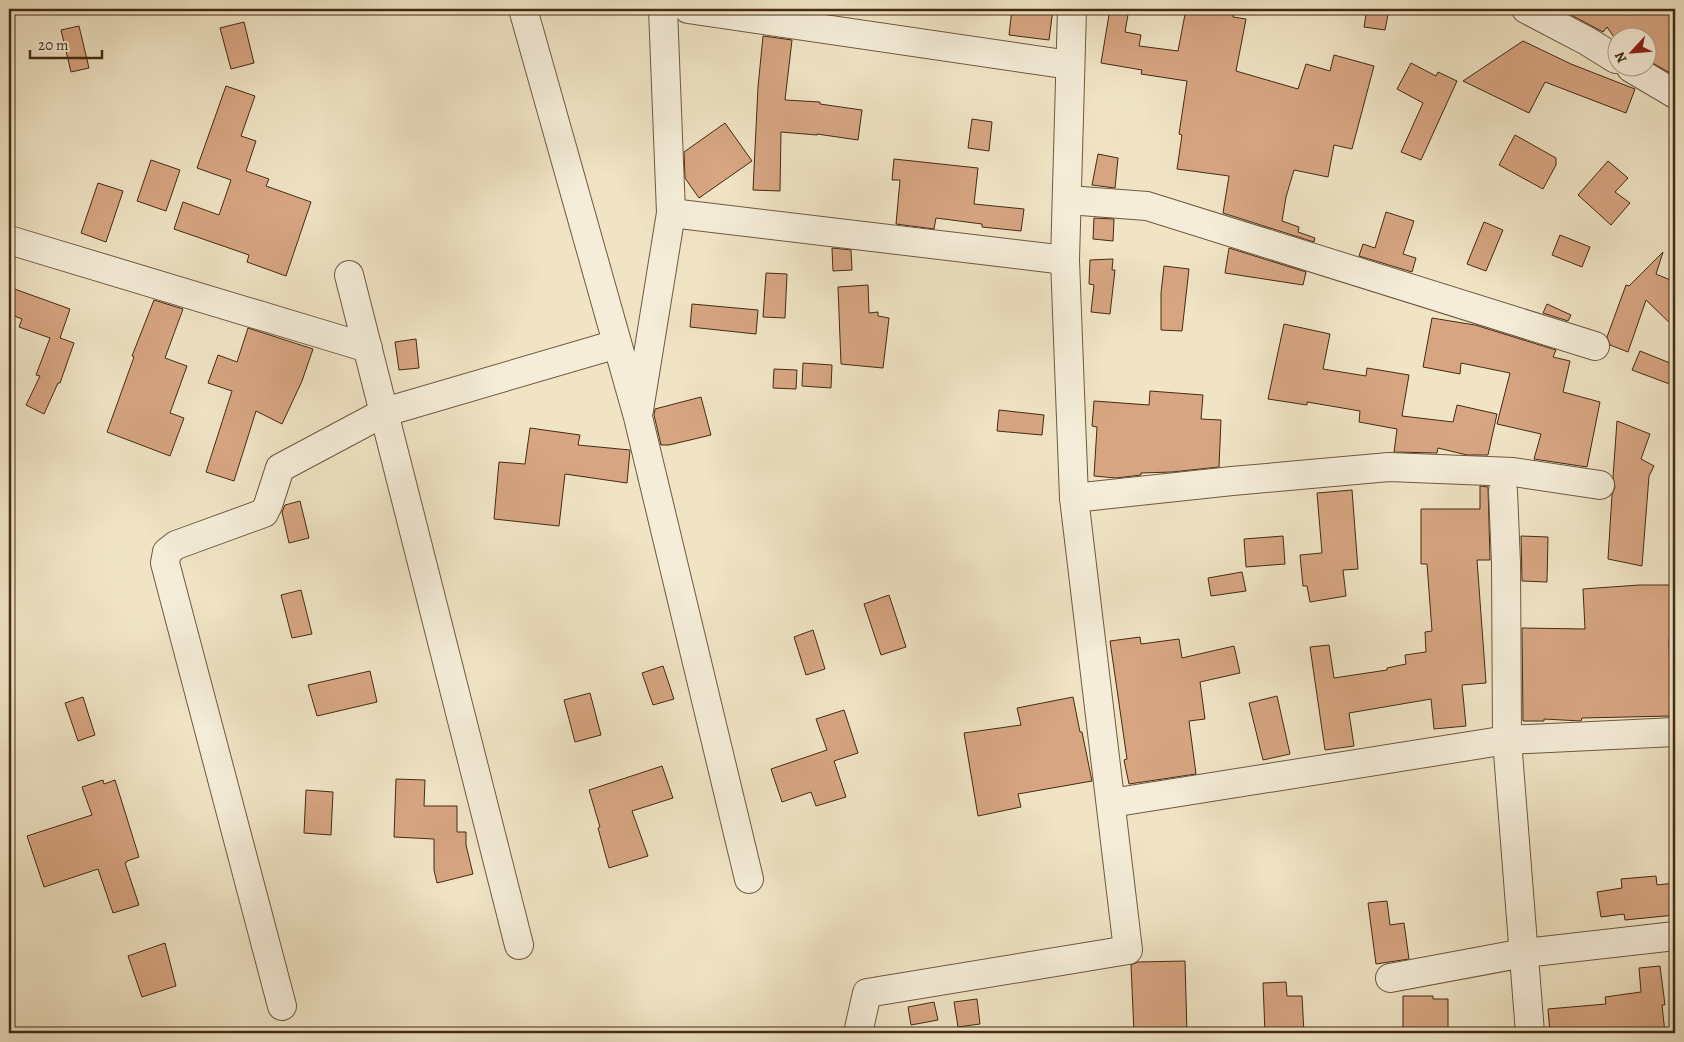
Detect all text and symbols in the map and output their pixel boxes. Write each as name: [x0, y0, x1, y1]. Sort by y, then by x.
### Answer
scale bar: [30, 28, 102, 60]
north arrow: [1606, 28, 1656, 78]
text: 20 m: [38, 35, 69, 55]
text: N: [1610, 49, 1632, 66]

